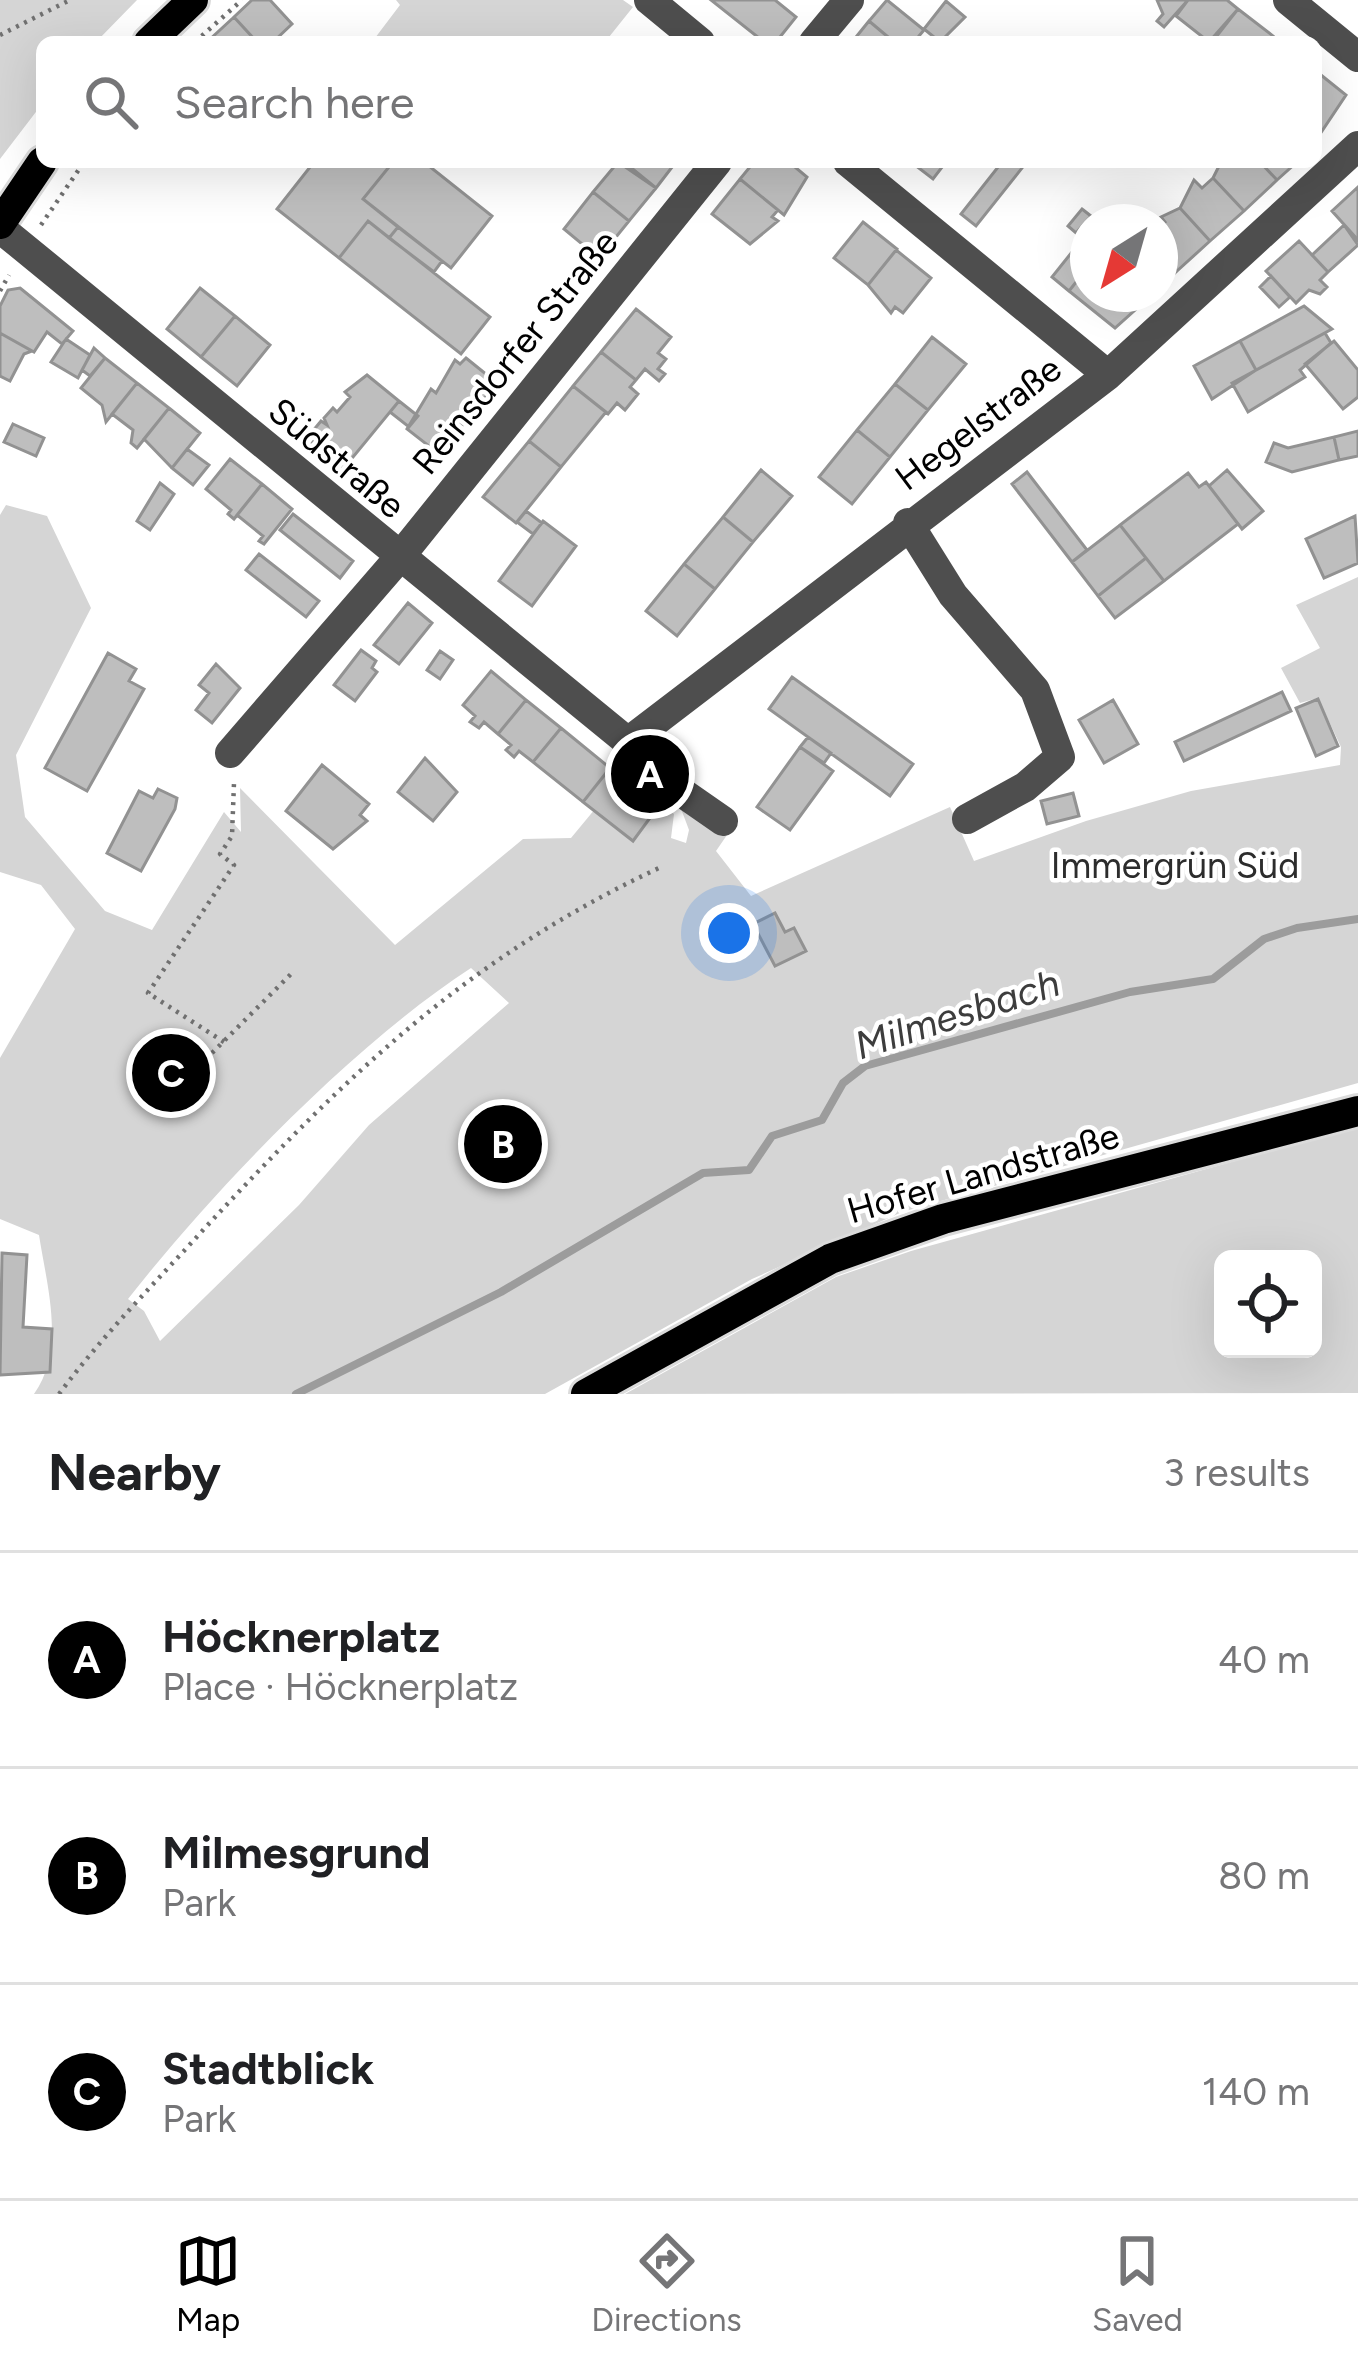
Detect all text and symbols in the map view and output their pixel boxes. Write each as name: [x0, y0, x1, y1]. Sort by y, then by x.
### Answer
search box: [36, 36, 1322, 168]
icon: search: [78, 69, 144, 135]
text: Search here: [174, 75, 414, 129]
north arrow: [1070, 204, 1178, 312]
street label: Reinsdorfer Straße: [403, 221, 627, 483]
street label: Hegelstraße: [887, 347, 1069, 499]
street label: Südstraße: [260, 389, 414, 527]
pin: A: [611, 729, 689, 819]
park label: Immergrün Süd: [1051, 844, 1299, 887]
your location: [699, 903, 759, 963]
water label: Milmesbach: [849, 959, 1065, 1069]
pin: C: [132, 1028, 210, 1118]
pin: B: [464, 1099, 542, 1189]
street label: Hofer Landstraße: [842, 1114, 1124, 1232]
map controls: [1214, 1250, 1322, 1358]
button: locate: [1214, 1250, 1322, 1358]
text: Nearby: [48, 1442, 221, 1503]
text: 3 results: [1163, 1449, 1310, 1496]
text: Höcknerplatz: [162, 1609, 440, 1663]
text: A: [73, 1636, 101, 1683]
text: 40 m: [1218, 1636, 1310, 1683]
text: Place · Höcknerplatz: [162, 1663, 518, 1710]
text: Milmesgrund: [162, 1825, 431, 1879]
text: B: [75, 1852, 99, 1899]
text: 80 m: [1218, 1852, 1310, 1899]
text: Park: [162, 1879, 236, 1926]
text: Stadtblick: [162, 2041, 374, 2095]
text: C: [73, 2068, 101, 2115]
text: 140 m: [1202, 2068, 1310, 2115]
text: Park: [162, 2095, 236, 2142]
tab: Map: [175, 2228, 241, 2339]
tab: Directions: [591, 2228, 742, 2339]
tab: Saved: [1092, 2228, 1183, 2339]

